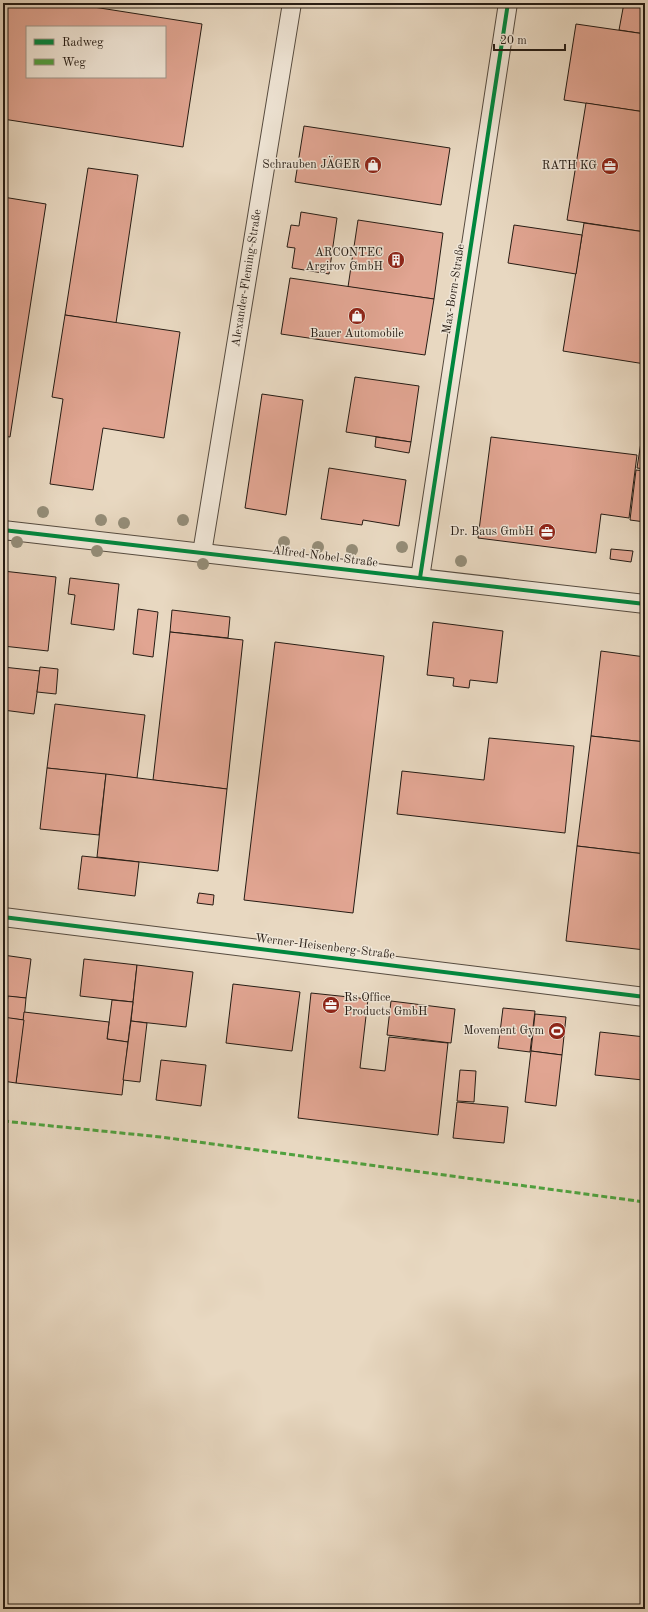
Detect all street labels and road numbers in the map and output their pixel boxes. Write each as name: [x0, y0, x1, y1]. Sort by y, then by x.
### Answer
street label: Alexander-Fleming-Straße: [230, 208, 264, 348]
street label: Max-Born-Straße: [441, 243, 467, 335]
street label: Alfred-Nobel-Straße: [271, 545, 379, 569]
street label: Werner-Heisenberg-Straße: [254, 932, 396, 962]

